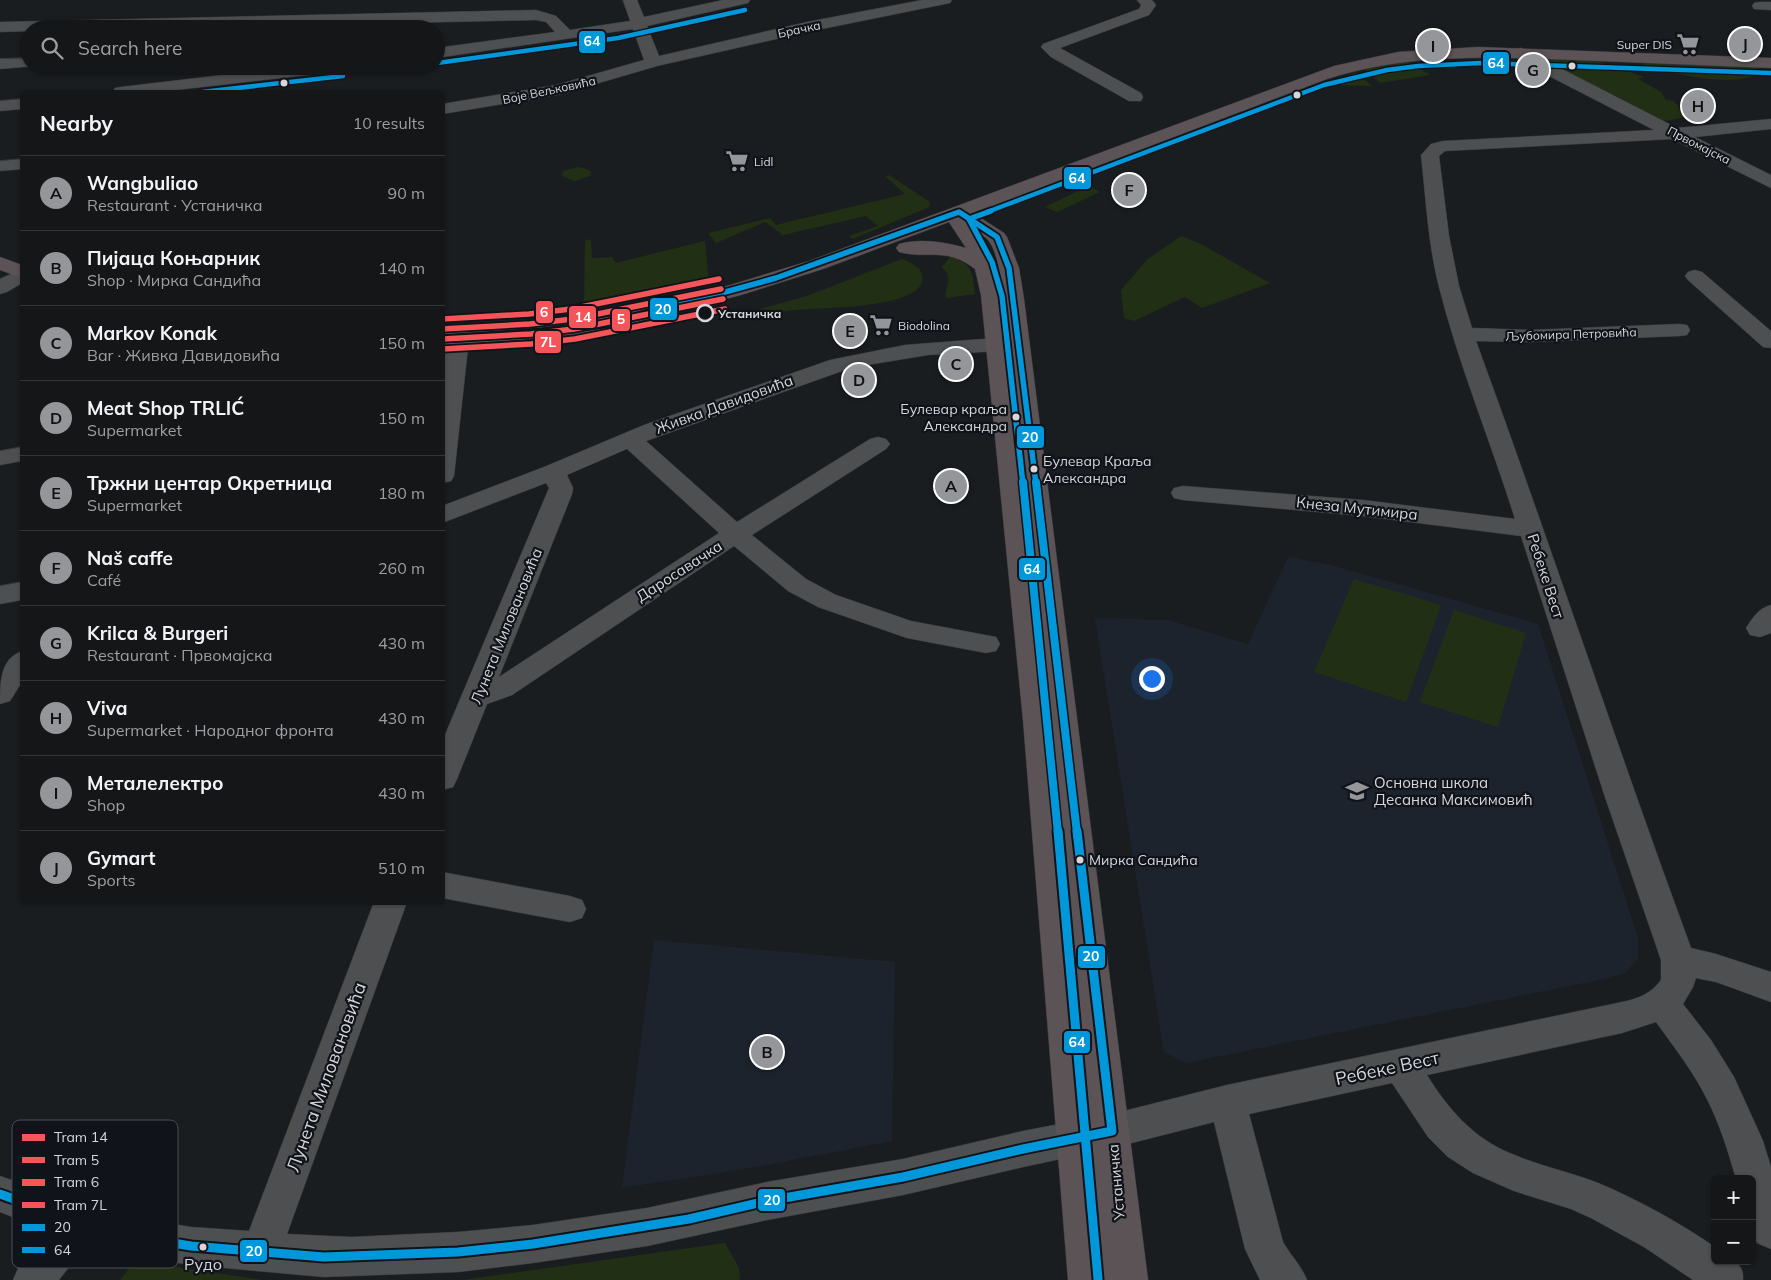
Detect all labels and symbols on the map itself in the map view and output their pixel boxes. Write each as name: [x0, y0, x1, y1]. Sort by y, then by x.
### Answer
street label: Брачка: [776, 17, 822, 41]
pin: J: [1729, 25, 1761, 63]
pin: I: [1417, 27, 1449, 65]
line badge: 64: [578, 30, 606, 54]
supermarket icon: Super DIS: [1675, 31, 1701, 57]
text: 64: [584, 32, 601, 50]
place label: Super DIS: [1617, 37, 1672, 52]
line badge: 64: [1482, 51, 1510, 75]
pin: G: [1517, 51, 1549, 89]
text: 64: [1488, 54, 1505, 72]
unlabelled marker: [1567, 61, 1577, 71]
street label: Воје Вељковића: [501, 73, 597, 107]
unlabelled marker: [279, 78, 289, 88]
pin: H: [1682, 87, 1714, 125]
unlabelled marker: [1292, 90, 1302, 100]
street label: Првомајска: [1665, 123, 1733, 167]
supermarket icon: Lidl: [724, 148, 750, 174]
place label: Lidl: [754, 154, 773, 169]
line badge: 64: [1063, 166, 1092, 190]
text: 64: [1069, 169, 1086, 187]
pin: F: [1113, 171, 1145, 209]
line badge: 20: [649, 297, 678, 321]
line badge: 6: [535, 300, 554, 324]
text: 20: [655, 300, 671, 318]
text: 6: [540, 303, 548, 321]
marker: Устаничка: [696, 304, 714, 322]
line badge: 14: [568, 305, 597, 329]
place label: Устаничка: [717, 306, 781, 321]
text: 14: [575, 308, 592, 326]
line badge: 5: [611, 308, 631, 332]
text: 5: [617, 310, 625, 328]
pin: E: [834, 312, 866, 350]
supermarket icon: Biodolina: [868, 312, 894, 338]
place label: Biodolina: [898, 318, 950, 333]
street label: Љубомира Петровића: [1505, 324, 1637, 344]
line badge: 7L: [534, 330, 562, 354]
text: 7L: [540, 333, 556, 351]
pin: C: [940, 345, 972, 383]
pin: D: [843, 361, 875, 399]
street label: Живка Давидовића: [653, 370, 795, 438]
place label: Булевар краља Александра: [900, 400, 1007, 435]
marker: Булевар краља Александра: [1011, 412, 1021, 422]
line badge: 20: [1016, 425, 1045, 449]
text: 20: [1022, 428, 1038, 446]
place label: Булевар Краља Александра: [1043, 452, 1152, 487]
marker: Булевар Краља Александра: [1029, 464, 1039, 474]
pin: A: [935, 467, 967, 505]
street label: Кнеза Мутимира: [1295, 492, 1419, 524]
street label: Ребеке Вест: [1523, 531, 1569, 621]
street label: Даросавачка: [632, 536, 726, 606]
street label: Лунета Миловановића: [466, 545, 546, 707]
line badge: 64: [1018, 557, 1046, 581]
text: 64: [1024, 560, 1041, 578]
your location: [1139, 666, 1165, 692]
place label: Основна школа Десанка Максимовић: [1374, 773, 1533, 809]
school or university icon: Основна школа Десанка Максимовић: [1344, 778, 1370, 804]
place label: Мирка Сандића: [1089, 851, 1198, 869]
marker: Мирка Сандића: [1075, 855, 1085, 865]
line badge: 20: [1077, 945, 1106, 969]
text: 20: [1083, 947, 1099, 965]
street label: Лунета Миловановића: [281, 979, 371, 1175]
line badge: 64: [1063, 1030, 1091, 1054]
pin: B: [751, 1033, 783, 1071]
text: 64: [1069, 1033, 1086, 1051]
street label: Ребеке Вест: [1333, 1046, 1442, 1090]
legend: [12, 1120, 178, 1268]
text: Tram 14: [54, 1128, 108, 1146]
street label: Устаничка: [1103, 1143, 1129, 1222]
text: Tram 5: [54, 1151, 99, 1169]
text: Tram 6: [54, 1173, 99, 1191]
line badge: 20: [757, 1188, 786, 1212]
text: 20: [764, 1191, 780, 1209]
text: Tram 7L: [54, 1196, 107, 1214]
text: 20: [54, 1218, 71, 1236]
line badge: 20: [239, 1239, 268, 1263]
text: 64: [54, 1241, 71, 1259]
marker: Рудо: [198, 1242, 208, 1252]
text: 20: [246, 1242, 262, 1260]
place label: Рудо: [184, 1254, 222, 1274]

